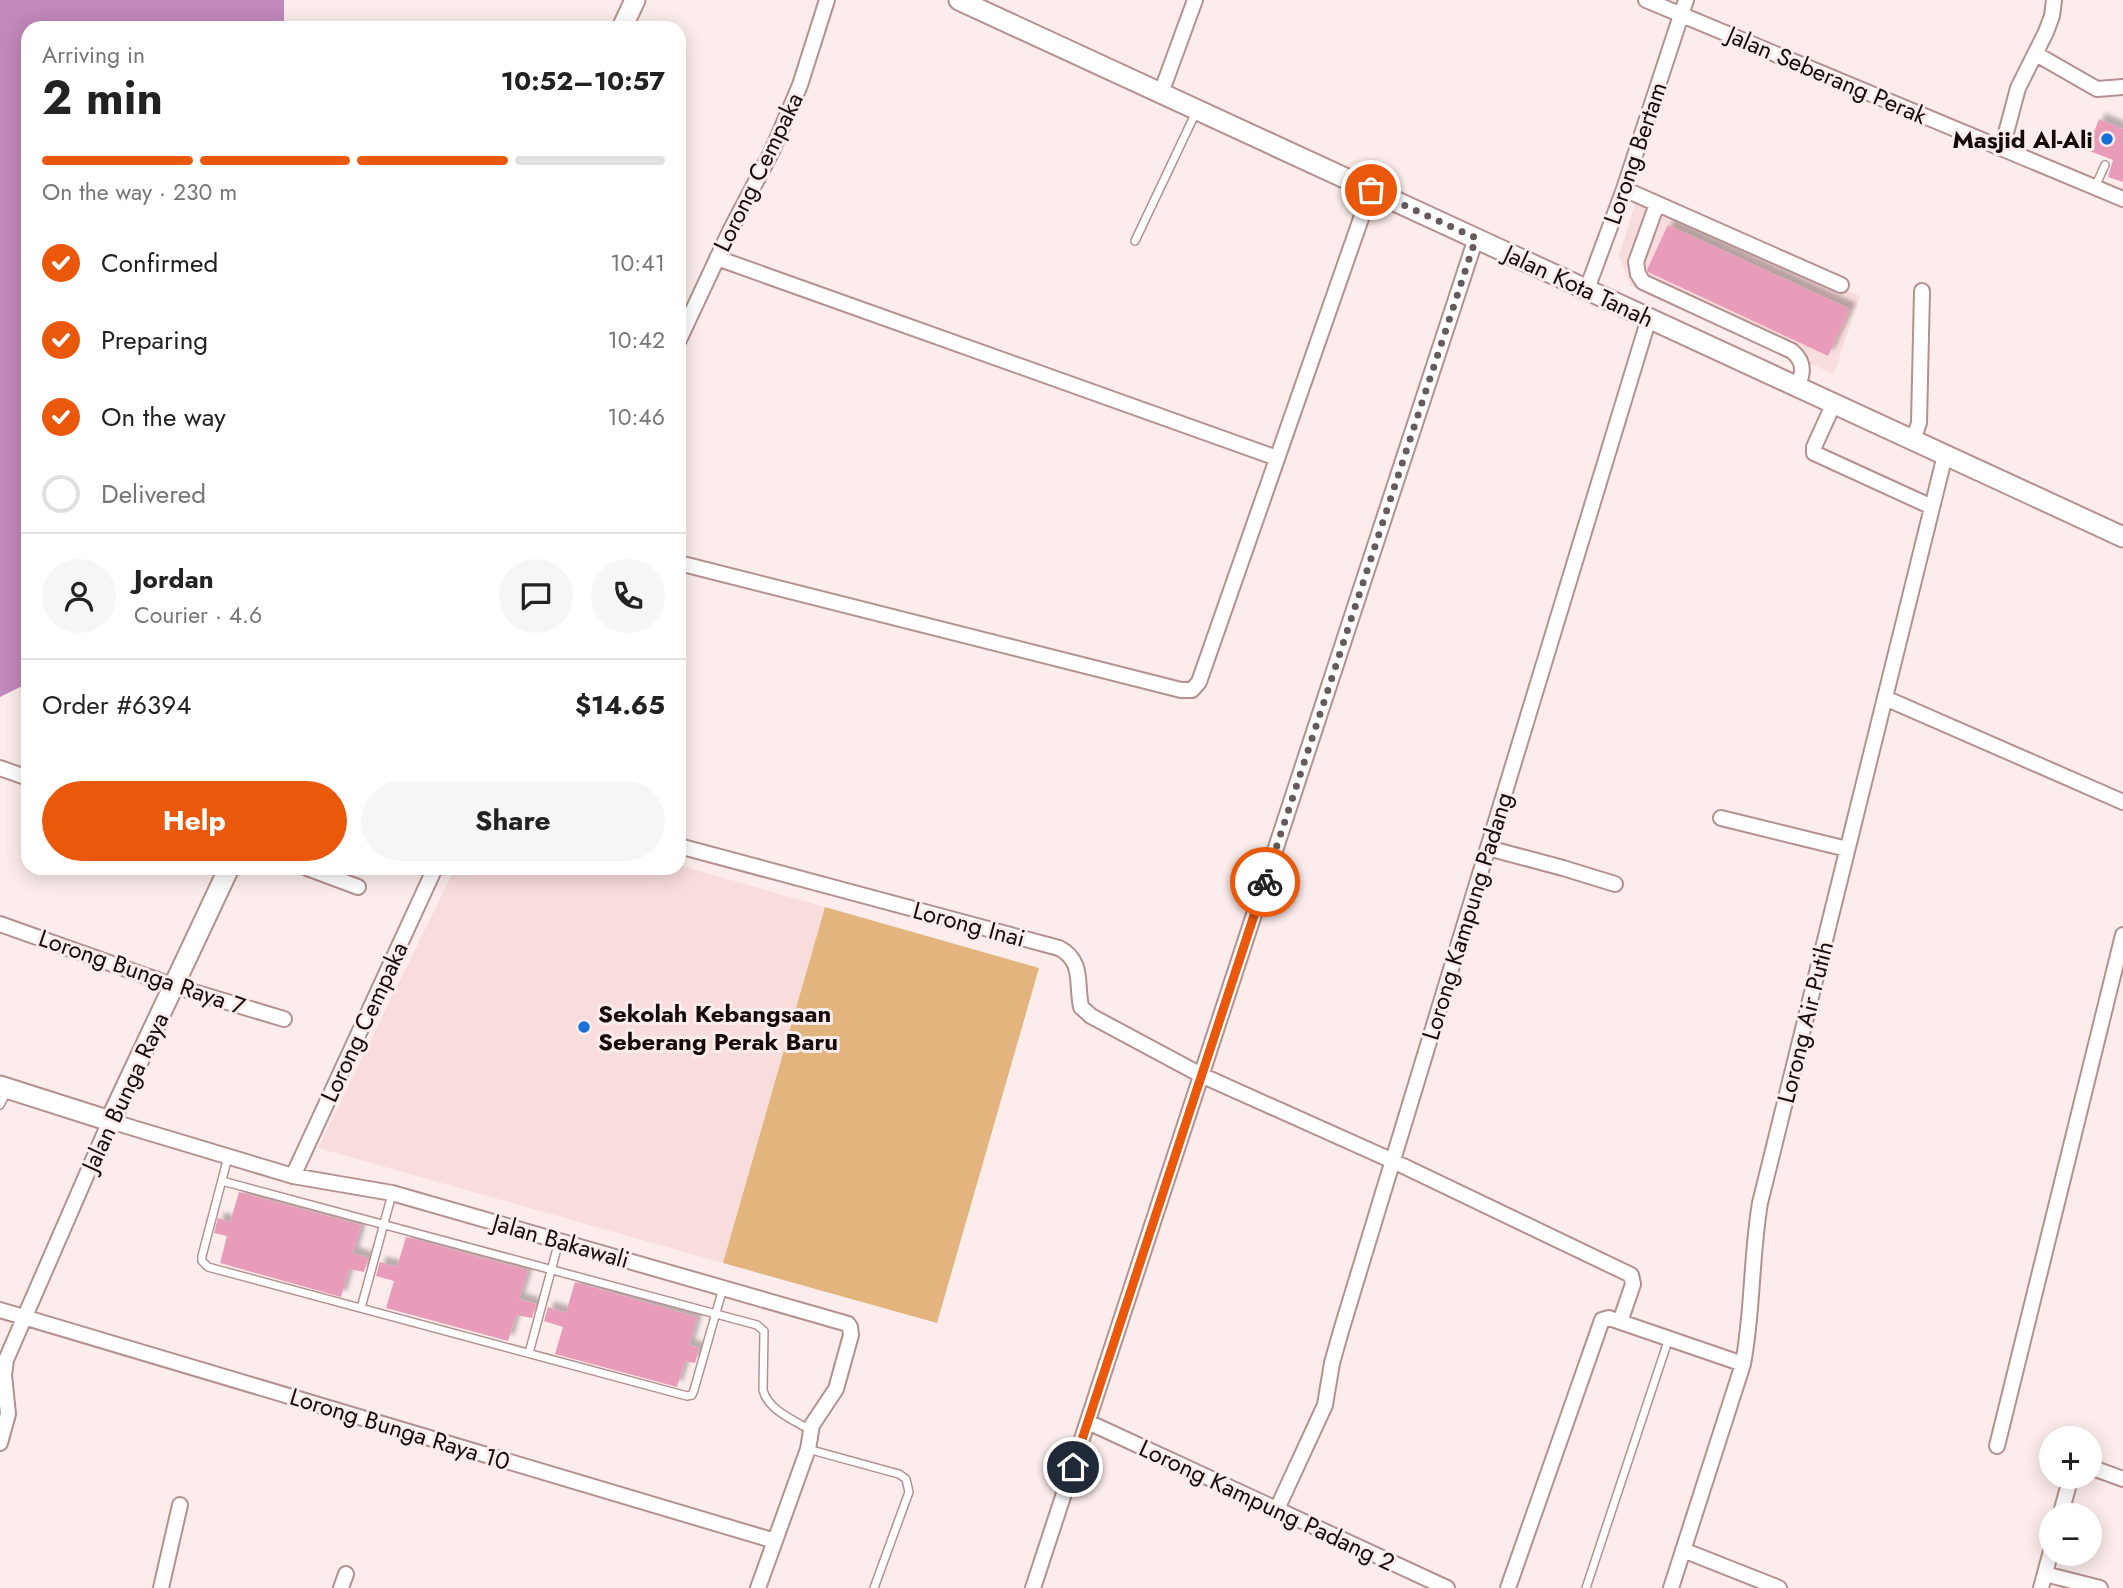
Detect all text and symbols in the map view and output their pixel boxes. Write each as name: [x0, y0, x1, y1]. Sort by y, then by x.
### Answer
street label: Jalan Seberang Perak: [1719, 16, 1933, 133]
text: Arriving in: [42, 38, 145, 72]
text: 10:52–10:57: [501, 62, 665, 100]
text: 2 min: [42, 65, 163, 131]
street label: Lorong Bertam: [1594, 77, 1676, 229]
street label: Lorong Cempaka: [704, 86, 812, 258]
place label: Masjid Al-Ali: [1952, 122, 2093, 157]
marker: Masjid Al-Ali: [2099, 131, 2115, 147]
pin: [1341, 160, 1401, 220]
icon: bag: [1352, 171, 1390, 209]
text: On the way · 230 m: [42, 175, 237, 209]
street label: Jalan Kota Tanah: [1496, 235, 1660, 336]
icon: check: [42, 244, 80, 282]
text: Confirmed: [101, 244, 218, 282]
text: 10:41: [610, 246, 665, 280]
icon: check: [42, 321, 80, 359]
text: Preparing: [101, 321, 208, 359]
text: 10:42: [607, 323, 665, 357]
icon: check: [42, 398, 80, 436]
text: On the way: [101, 398, 226, 436]
text: 10:46: [607, 400, 665, 434]
text: Delivered: [101, 475, 206, 513]
button: person: [42, 559, 116, 633]
button: chat: [499, 559, 573, 633]
button: phone: [591, 559, 665, 633]
text: Jordan: [134, 560, 214, 598]
text: Courier · 4.6: [134, 598, 262, 632]
text: Order #6394: [42, 686, 191, 724]
text: $14.65: [575, 686, 665, 724]
button: Help: [42, 781, 347, 861]
button: Share: [361, 781, 665, 861]
street label: Lorong Kampung Padang: [1413, 788, 1521, 1044]
courier: [1230, 847, 1300, 917]
icon: bike: [1246, 863, 1284, 901]
street label: Lorong Inai: [909, 892, 1029, 956]
street label: Lorong Bunga Raya 7: [34, 920, 250, 1024]
street label: Lorong Cempaka: [312, 936, 416, 1108]
street label: Lorong Air Putih: [1768, 937, 1842, 1107]
place label: Sekolah Kebangsaan Seberang Perak Baru: [598, 996, 838, 1059]
street label: Jalan Bunga Raya: [71, 1007, 177, 1180]
marker: Sekolah Kebangsaan Seberang Perak Baru: [576, 1019, 592, 1035]
street label: Jalan Bakawali: [486, 1204, 633, 1277]
street label: Lorong Bunga Raya 10: [286, 1379, 514, 1479]
map controls: [2039, 1426, 2102, 1566]
button: +: [2039, 1426, 2102, 1489]
street label: Lorong Kampung Padang 2: [1133, 1430, 1401, 1580]
pin: [1043, 1437, 1103, 1497]
icon: home: [1054, 1448, 1092, 1486]
button: −: [2039, 1503, 2102, 1566]

